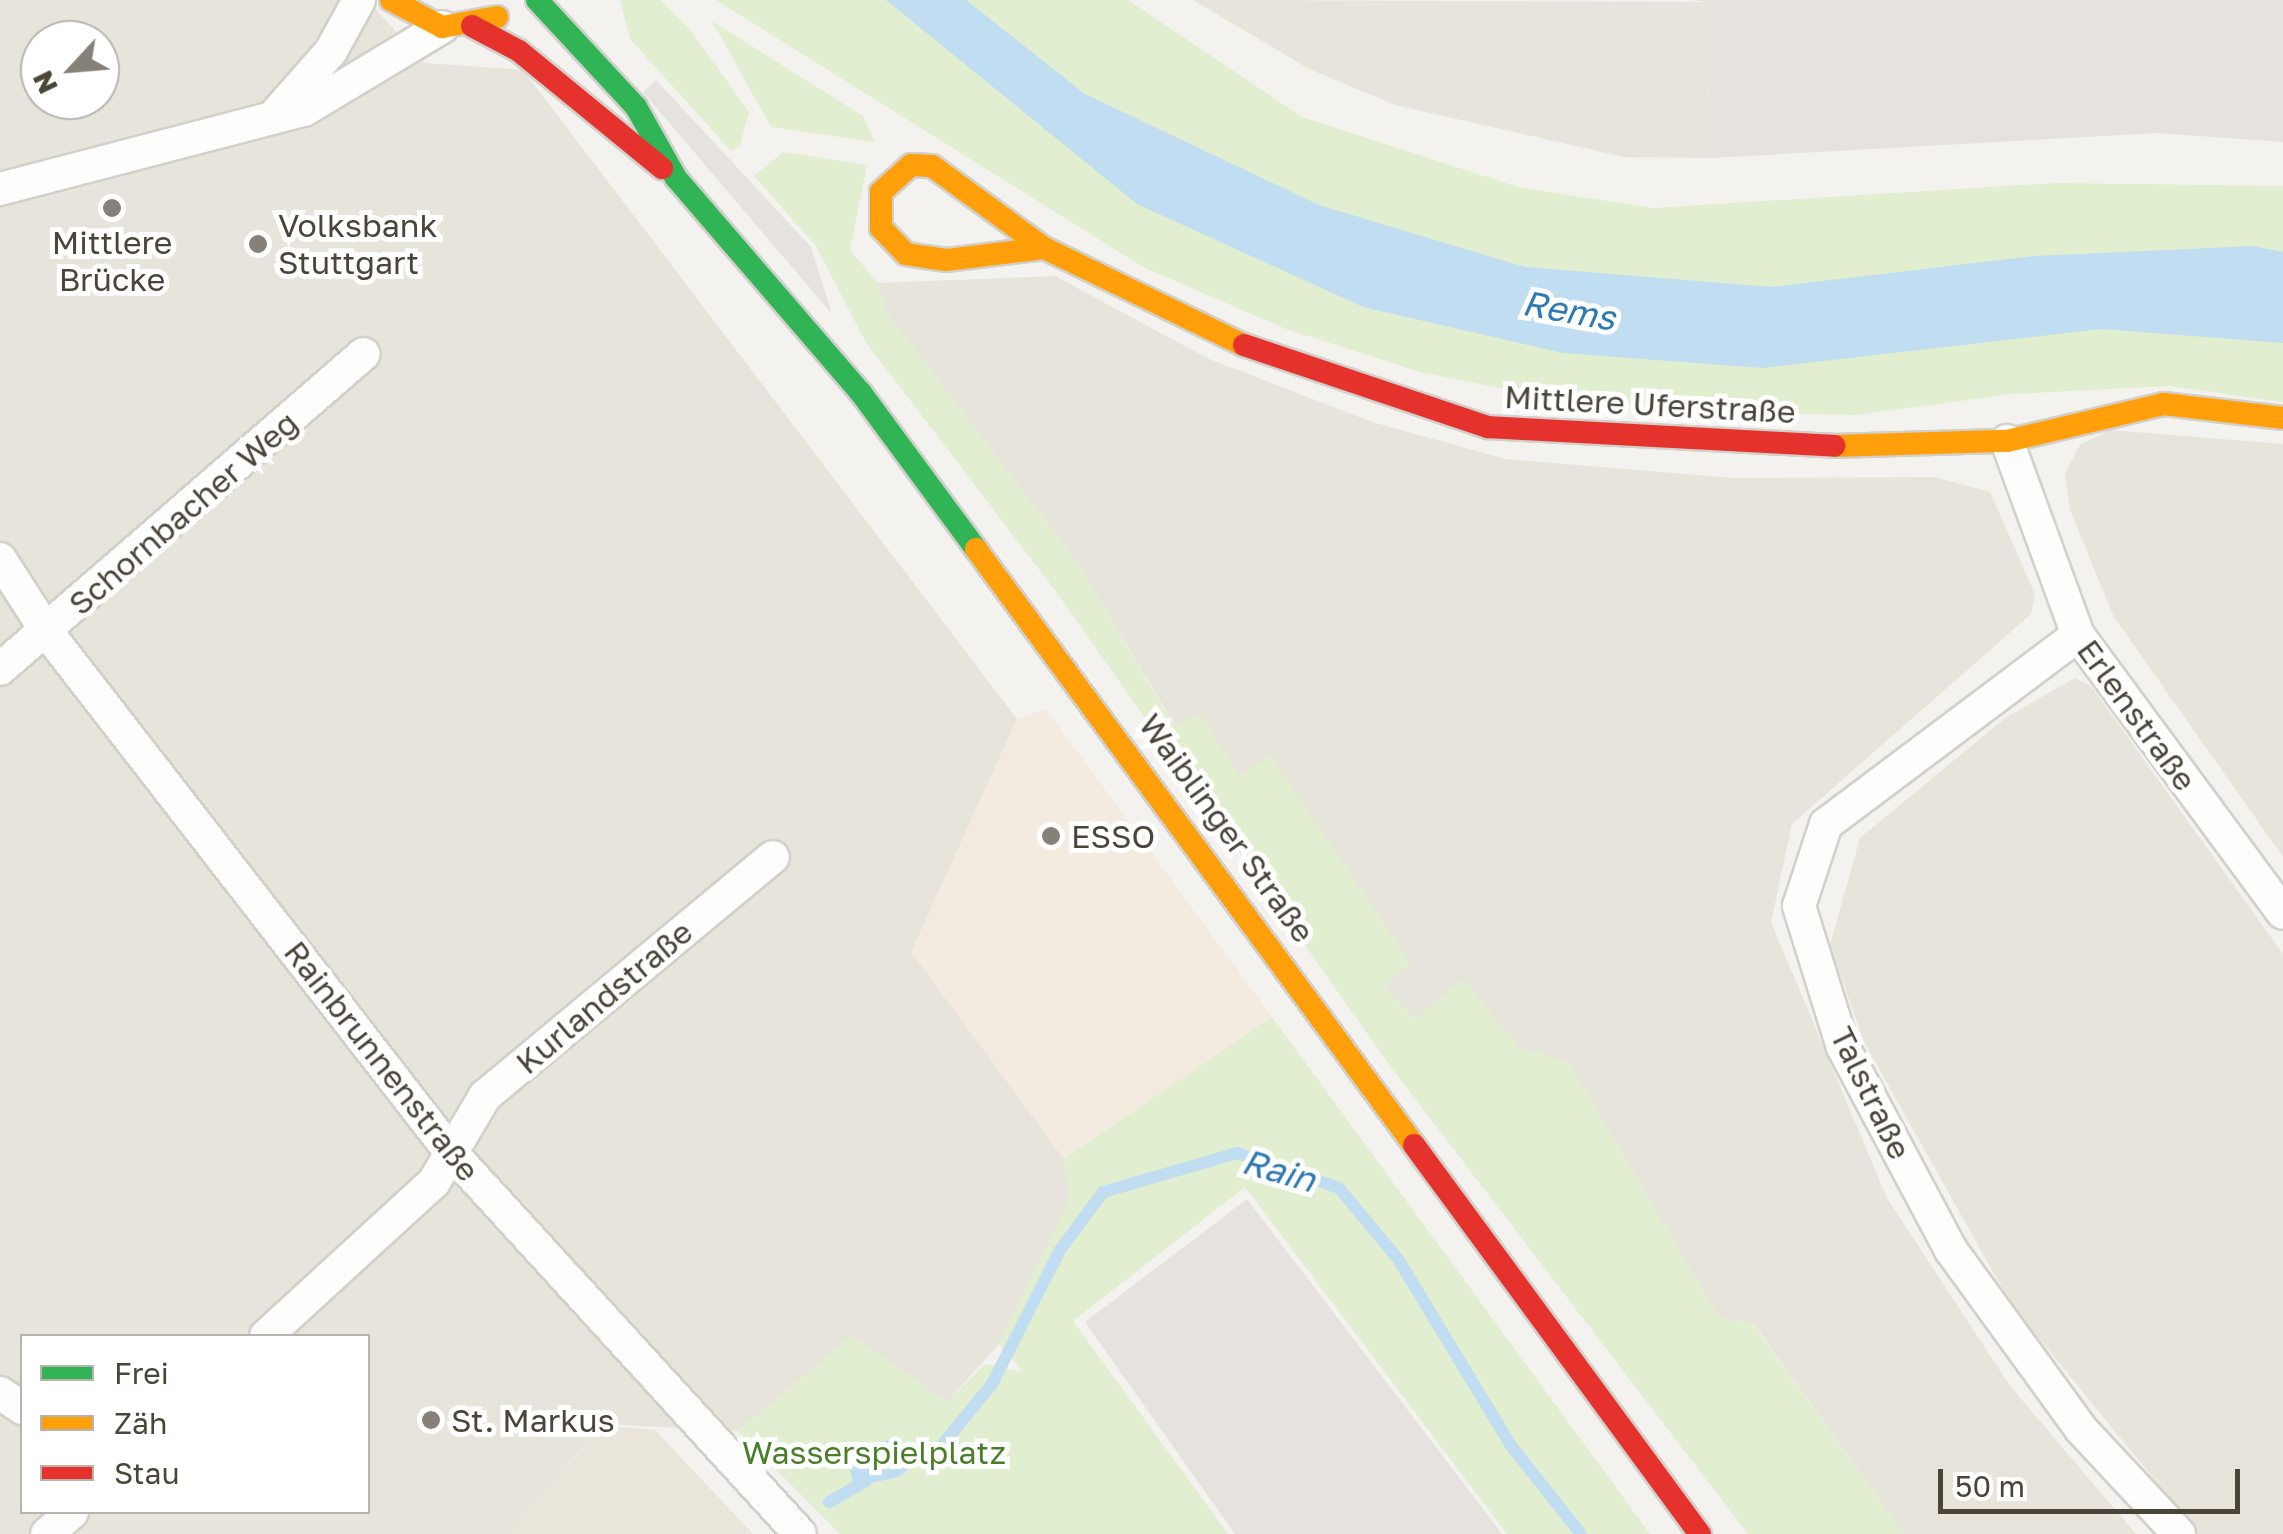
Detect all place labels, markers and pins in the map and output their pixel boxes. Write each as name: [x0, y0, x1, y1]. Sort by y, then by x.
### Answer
marker: Mittlere Brücke: [101, 197, 123, 219]
place label: Volksbank Stuttgart: [278, 207, 438, 282]
place label: Mittlere Brücke: [52, 224, 172, 299]
marker: Volksbank Stuttgart: [247, 233, 269, 255]
place label: ESSO: [1071, 817, 1155, 855]
marker: ESSO: [1040, 825, 1062, 847]
place label: St. Markus: [451, 1401, 615, 1439]
marker: St. Markus: [420, 1409, 442, 1431]

